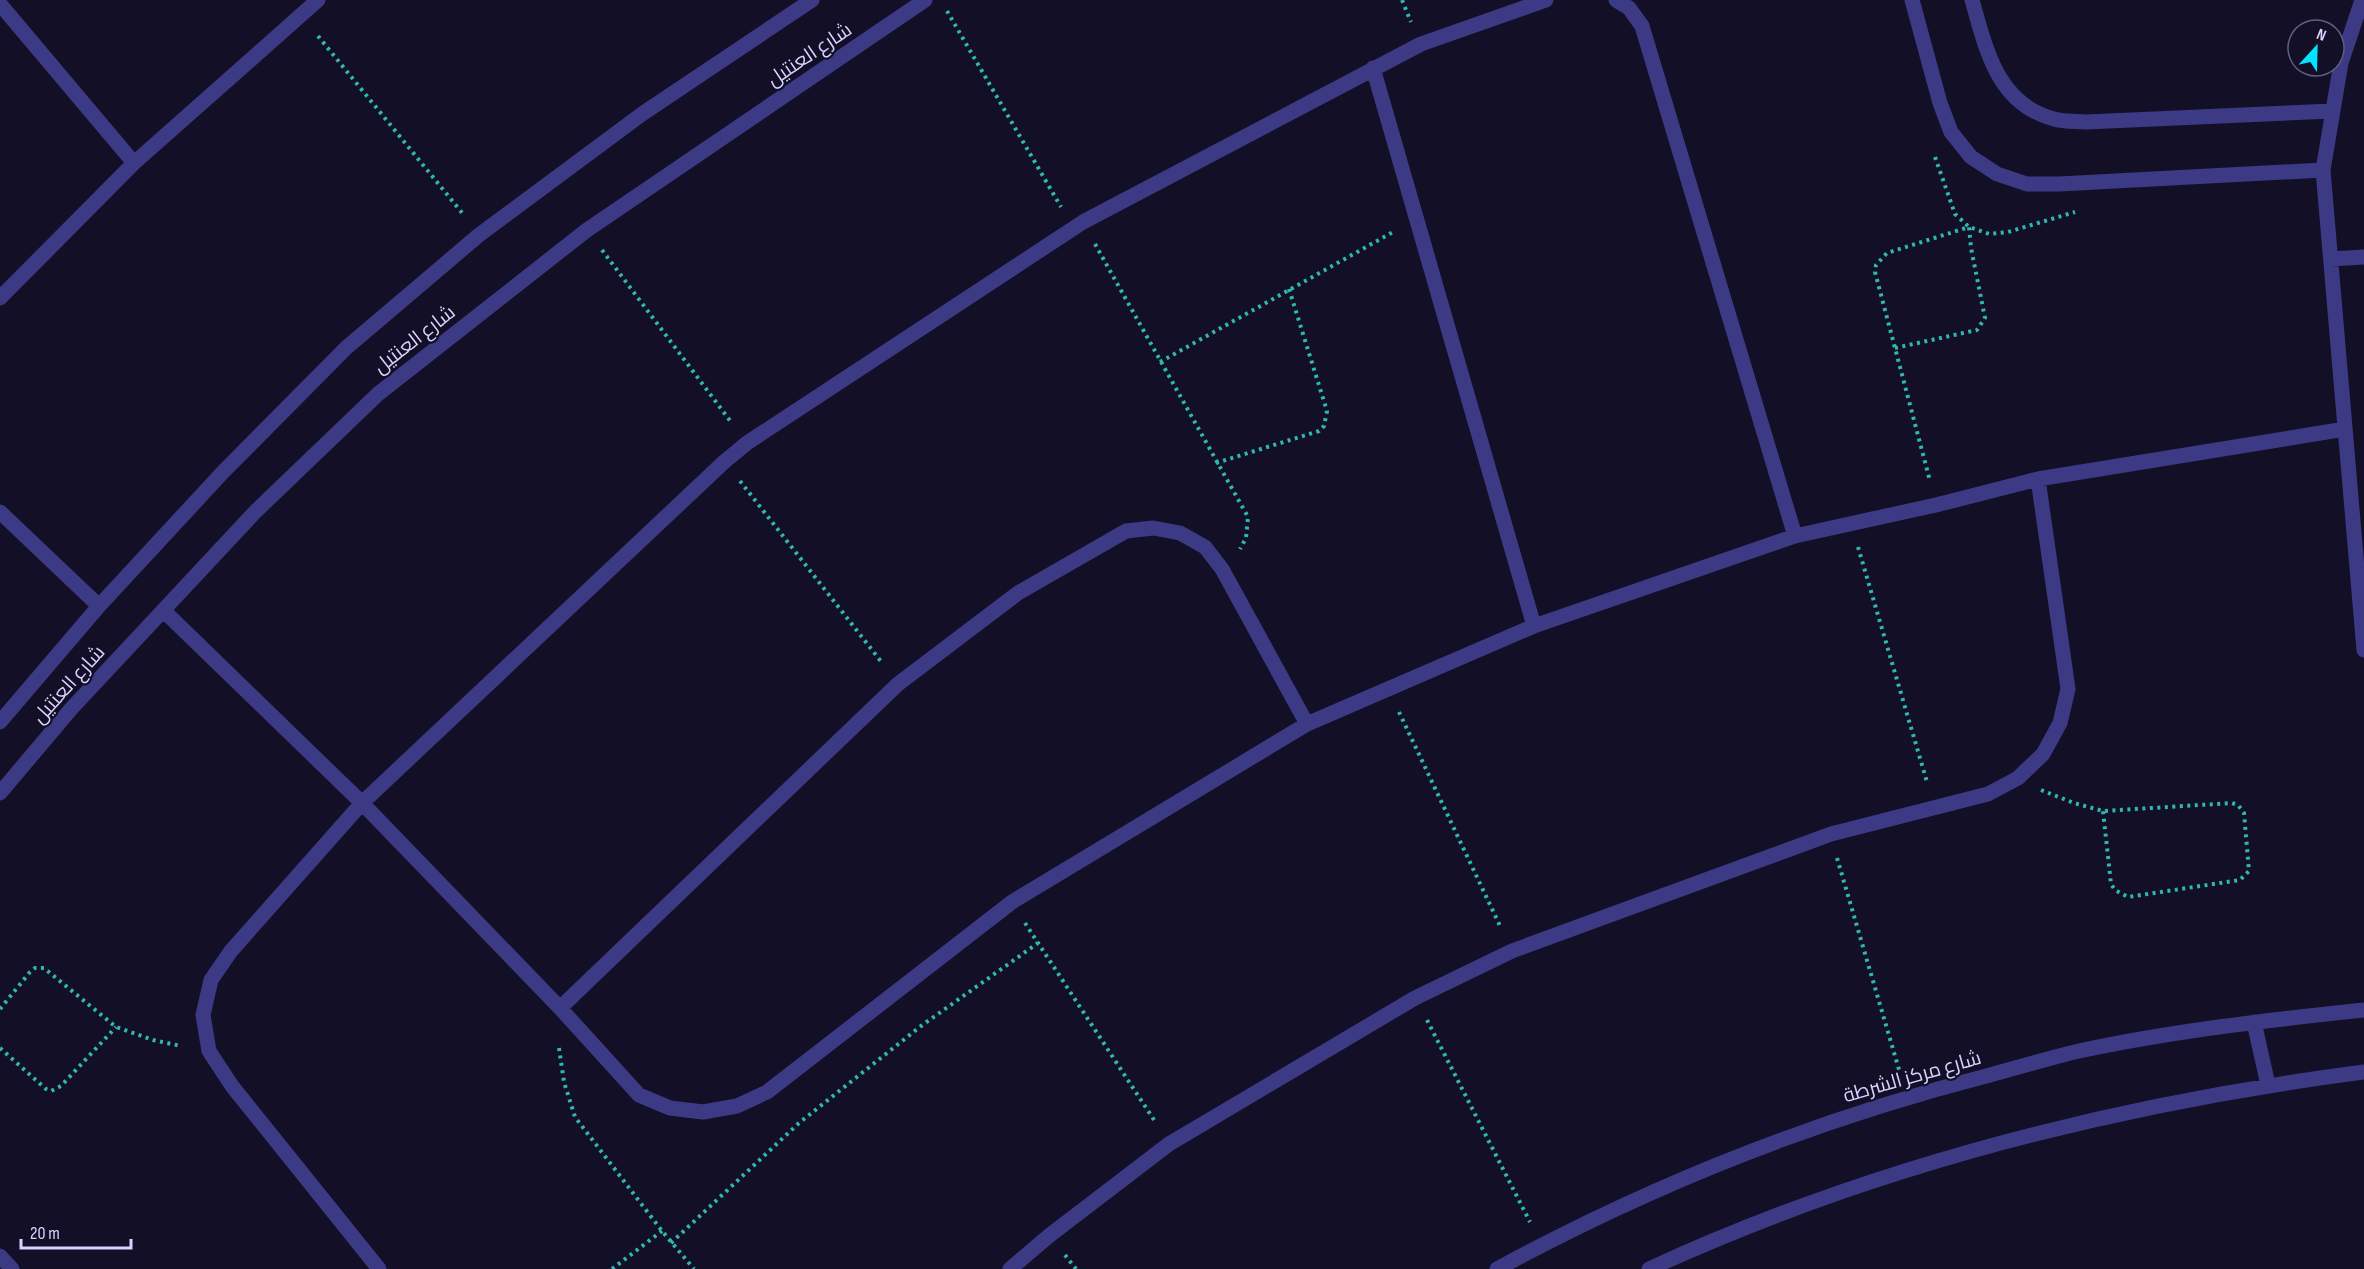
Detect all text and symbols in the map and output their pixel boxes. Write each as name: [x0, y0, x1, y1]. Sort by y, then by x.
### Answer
street label: شارع العنتيل: [763, 18, 857, 93]
north arrow: [2286, 18, 2346, 78]
text: N: [2314, 25, 2329, 46]
street label: شارع العنتيل: [369, 300, 461, 380]
street label: شارع العنتيل: [27, 641, 111, 729]
street label: شارع مركز الشرطة: [1840, 1046, 1984, 1109]
scale bar: [21, 1212, 130, 1250]
text: 20 m: [30, 1223, 60, 1244]

